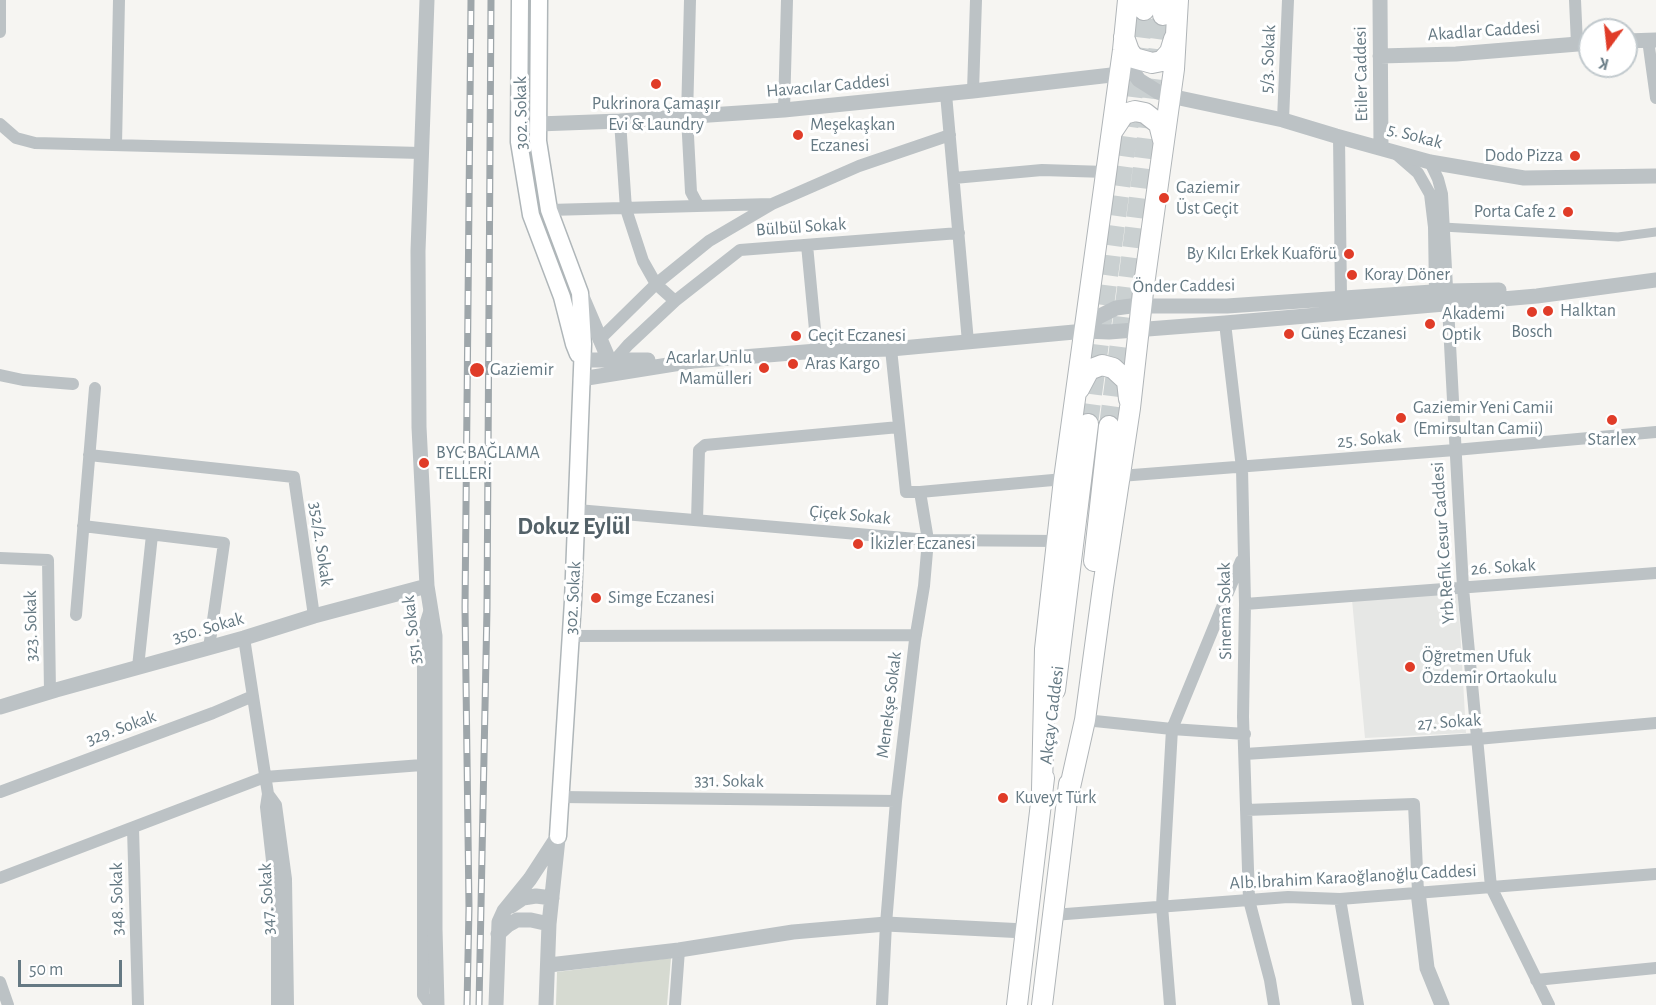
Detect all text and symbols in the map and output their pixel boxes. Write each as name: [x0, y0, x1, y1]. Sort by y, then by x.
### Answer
street label: Akadlar Caddesi: [1427, 16, 1541, 46]
north arrow: [1578, 18, 1638, 78]
street label: 5/3. Sokak: [1255, 24, 1281, 94]
street label: Etiler Caddesi: [1349, 26, 1373, 122]
text: K: [1597, 55, 1610, 72]
street label: Havacılar Caddesi: [765, 70, 891, 102]
street label: 302. Sokak: [510, 76, 532, 150]
marker: Pukrinora Çamaşır Evi & Laundry: [649, 77, 663, 91]
place label: Pukrinora Çamaşır Evi & Laundry: [592, 93, 720, 136]
place label: Meşekaşkan Eczanesi: [810, 114, 895, 156]
street label: 5. Sokak: [1385, 118, 1445, 154]
marker: Meşekaşkan Eczanesi: [791, 128, 805, 142]
place label: Dodo Pizza: [1485, 145, 1563, 167]
marker: Dodo Pizza: [1568, 149, 1582, 163]
place label: Gaziemir Üst Geçit: [1176, 177, 1240, 219]
marker: Gaziemir Üst Geçit: [1157, 191, 1171, 205]
place label: Porta Cafe 2: [1474, 201, 1556, 223]
marker: Porta Cafe 2: [1561, 205, 1575, 219]
street label: Bülbül Sokak: [755, 213, 847, 241]
place label: By Kılcı Erkek Kuaförü: [1186, 243, 1337, 265]
marker: By Kılcı Erkek Kuaförü: [1342, 247, 1356, 261]
place label: Koray Döner: [1364, 264, 1450, 286]
marker: Koray Döner: [1345, 268, 1359, 282]
street label: Önder Caddesi: [1132, 274, 1236, 298]
place label: Halktan: [1560, 300, 1616, 322]
place label: Akademi Optik: [1442, 303, 1505, 346]
marker: Halktan: [1541, 304, 1555, 318]
marker: Bosch: [1525, 305, 1539, 319]
marker: Akademi Optik: [1423, 317, 1437, 331]
place label: Bosch: [1511, 321, 1553, 343]
place label: Güneş Eczanesi: [1301, 323, 1407, 345]
place label: Geçit Eczanesi: [808, 325, 906, 347]
marker: Güneş Eczanesi: [1282, 327, 1296, 341]
marker: Geçit Eczanesi: [789, 329, 803, 343]
place label: Acarlar Unlu Mamülleri: [666, 347, 752, 389]
place label: Aras Kargo: [805, 353, 880, 375]
marker: Aras Kargo: [786, 357, 800, 371]
place label: Gaziemir: [490, 359, 554, 381]
marker: Gaziemir: [468, 361, 486, 379]
marker: Acarlar Unlu Mamülleri: [757, 361, 771, 375]
place label: Gaziemir Yeni Camii (Emirsultan Camii): [1413, 397, 1553, 440]
marker: Gaziemir Yeni Camii (Emirsultan Camii): [1394, 411, 1408, 425]
marker: Starlex: [1605, 413, 1619, 427]
street label: 25. Sokak: [1336, 425, 1402, 453]
place label: Starlex: [1588, 429, 1636, 451]
place label: BYC BAĞLAMA TELLERİ: [436, 442, 540, 484]
marker: BYC BAĞLAMA TELLERİ: [417, 456, 431, 470]
street label: Yrb.Refik Cesur Caddesi: [1427, 461, 1459, 625]
street label: 352/2. Sokak: [304, 500, 338, 588]
street label: Çiçek Sokak: [808, 501, 892, 529]
district label: Dokuz Eylül: [517, 513, 631, 541]
place label: İkizler Eczanesi: [870, 533, 976, 555]
marker: İkizler Eczanesi: [851, 537, 865, 551]
street label: 26. Sokak: [1470, 554, 1536, 580]
street label: 302. Sokak: [560, 561, 586, 635]
street label: Sinema Sokak: [1213, 562, 1237, 660]
place label: Simge Eczanesi: [608, 587, 715, 609]
street label: 323. Sokak: [20, 590, 42, 662]
marker: Simge Eczanesi: [589, 591, 603, 605]
street label: 351. Sokak: [398, 594, 426, 666]
street label: 350. Sokak: [170, 608, 246, 648]
place label: Öğretmen Ufuk Özdemir Ortaokulu: [1422, 646, 1557, 688]
street label: Menekşe Sokak: [872, 650, 906, 760]
marker: Öğretmen Ufuk Özdemir Ortaokulu: [1403, 660, 1417, 674]
street label: Akçay Caddesi: [1035, 664, 1069, 766]
street label: 329. Sokak: [83, 705, 159, 751]
street label: 27. Sokak: [1416, 709, 1482, 735]
street label: 331. Sokak: [694, 770, 764, 792]
place label: Kuveyt Türk: [1015, 787, 1096, 809]
marker: Kuveyt Türk: [996, 791, 1010, 805]
street label: Alb.İbrahim Karaoğlanoğlu Caddesi: [1229, 860, 1477, 894]
street label: 348. Sokak: [106, 862, 128, 936]
street label: 347. Sokak: [254, 862, 280, 936]
scale bar: [21, 948, 124, 986]
text: 50 m: [29, 961, 63, 979]

